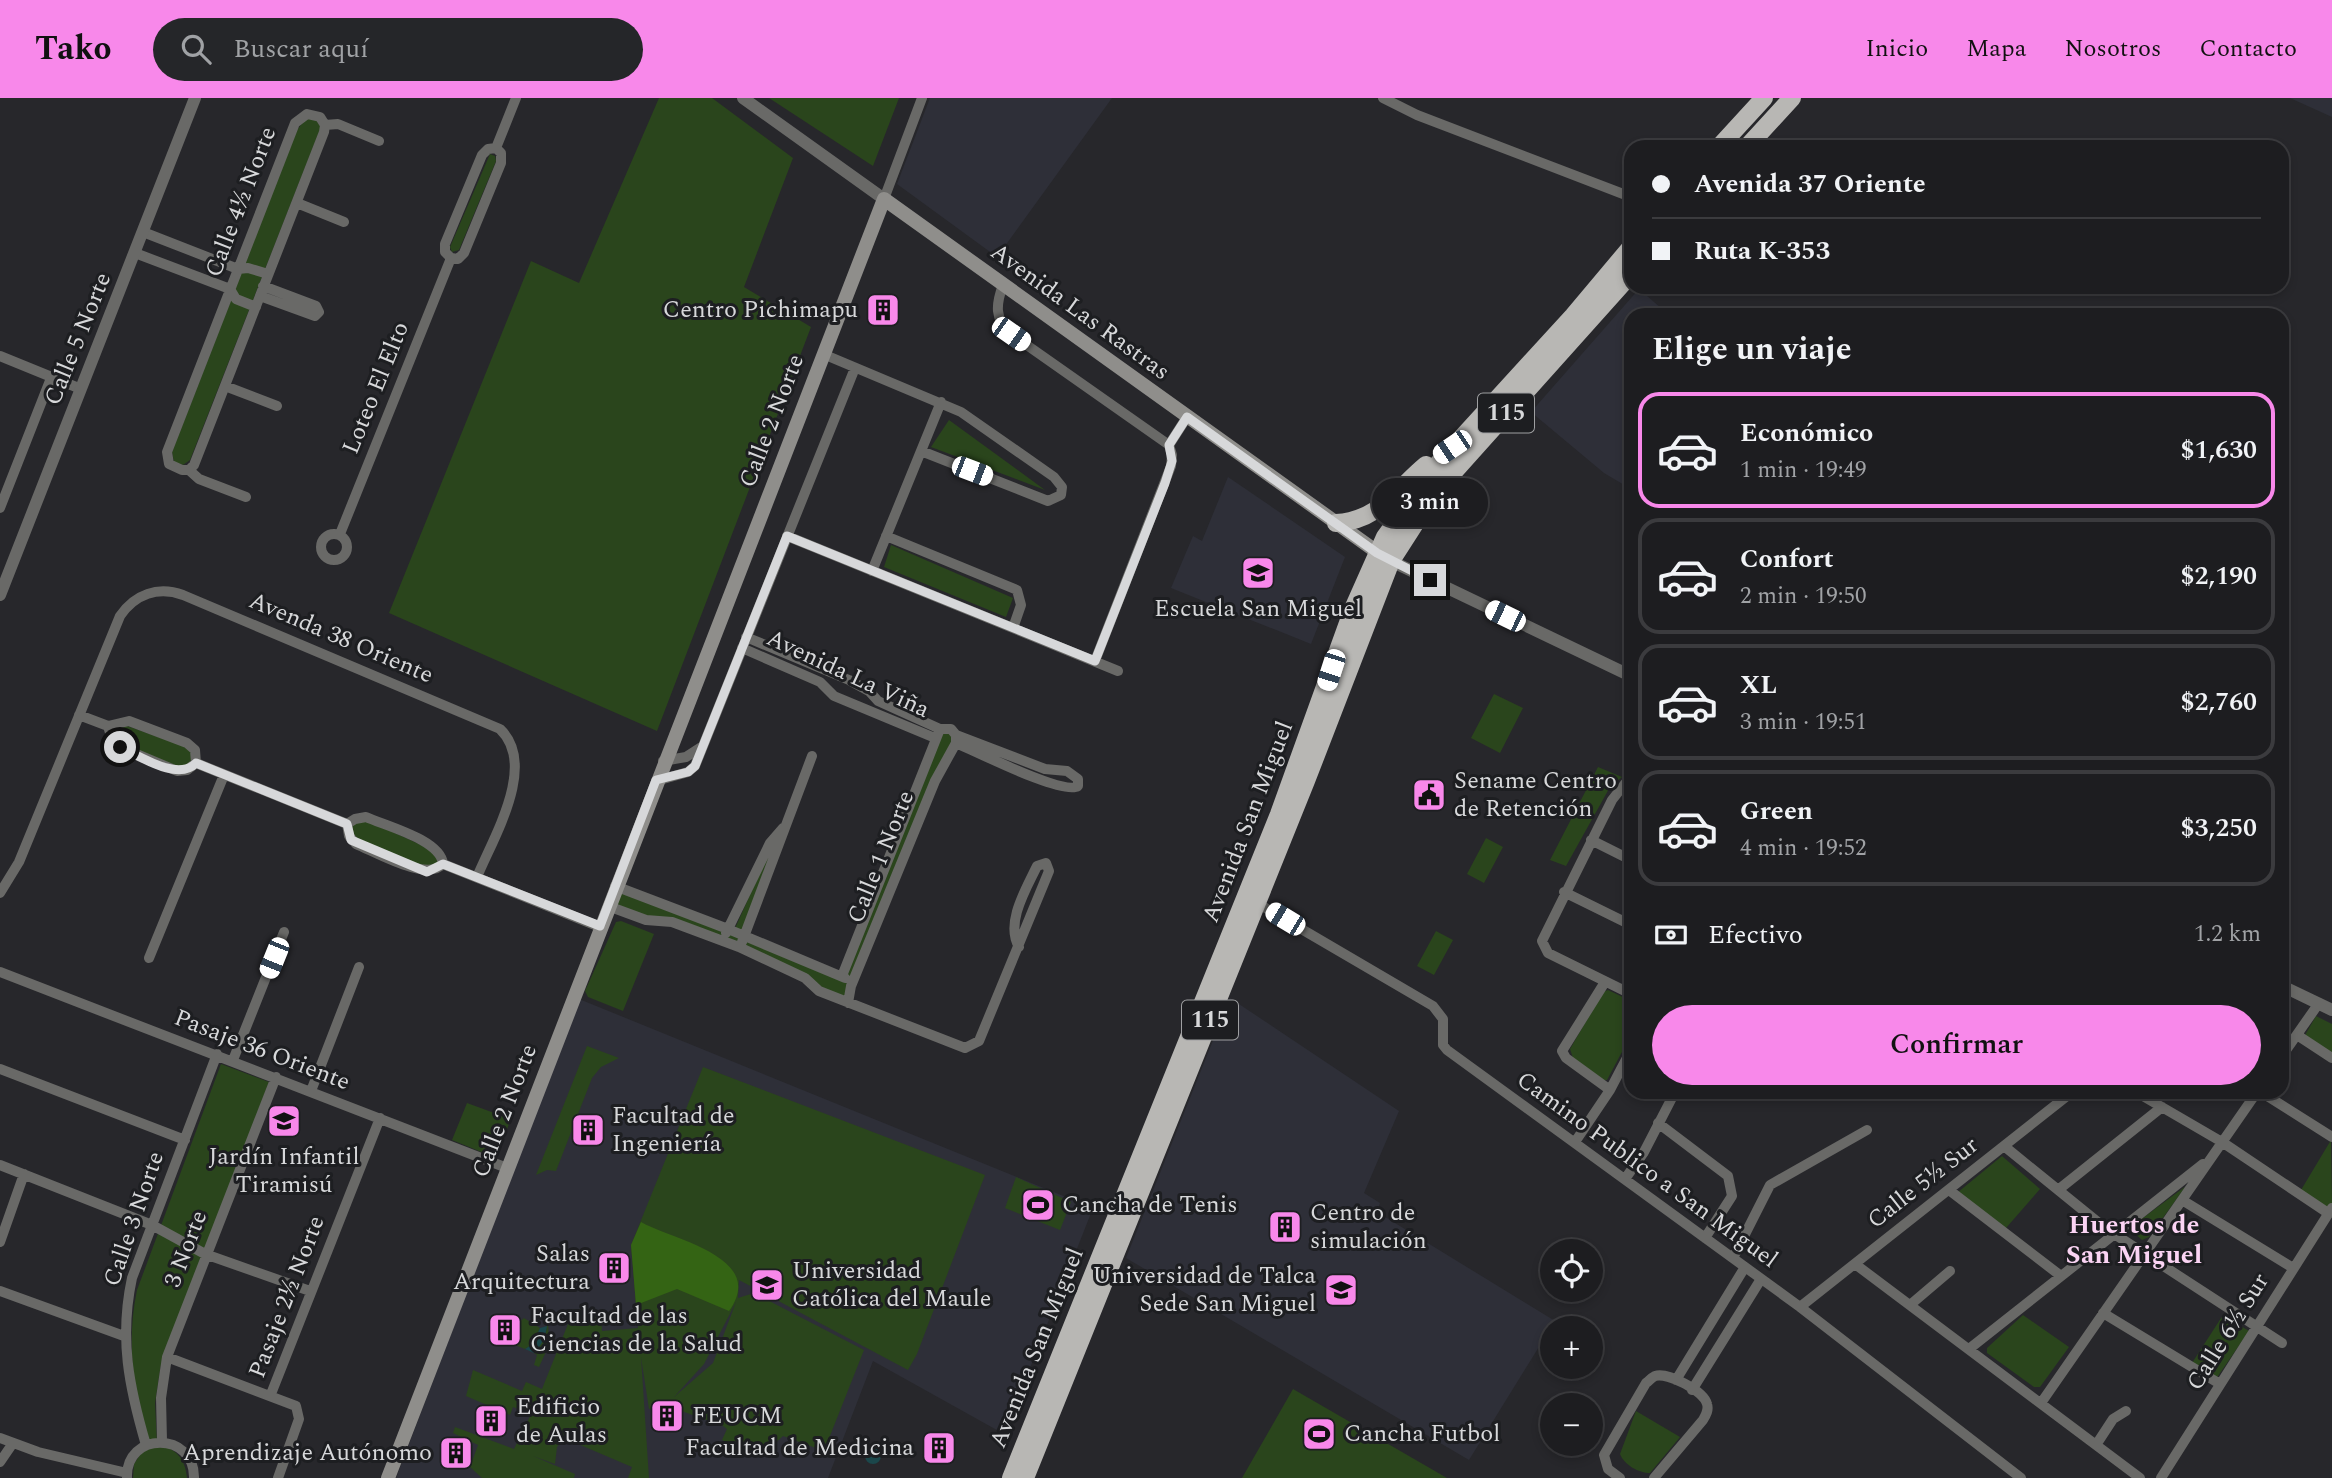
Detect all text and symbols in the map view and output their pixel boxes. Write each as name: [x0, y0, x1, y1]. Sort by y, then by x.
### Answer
search box: [153, 18, 643, 81]
text: Tako: [35, 24, 111, 74]
text: Buscar aquí: [233, 29, 368, 69]
icon: search: [177, 30, 215, 68]
text: Inicio: [1865, 31, 1928, 67]
text: Mapa: [1966, 31, 2026, 67]
text: Nosotros: [2064, 31, 2161, 67]
text: Contacto: [2199, 31, 2297, 67]
street label: Calle 4½ Norte: [196, 122, 286, 282]
text: Avenida 37 Oriente: [1694, 164, 1926, 204]
text: Ruta K-353: [1694, 231, 1830, 271]
street label: Avenida Las Rastras: [983, 234, 1177, 390]
street label: Calle 5 Norte: [35, 267, 121, 411]
building icon: Centro Pichimapu: [864, 291, 902, 329]
place label: Centro Pichimapu: [663, 292, 858, 328]
car: [988, 313, 1035, 355]
street label: Loteo El Elto: [333, 316, 419, 460]
text: Elige un viaje: [1652, 325, 1852, 374]
street label: Calle 2 Norte: [730, 349, 814, 493]
road number: 115: [1478, 394, 1534, 432]
text: Económico: [1740, 413, 1873, 453]
icon: car: [1656, 419, 1719, 482]
car: [1429, 427, 1476, 467]
text: $1,630: [2181, 430, 2257, 470]
text: 1 min · 19:49: [1740, 453, 1867, 488]
car: [949, 454, 996, 488]
callout: 3 min: [1372, 478, 1488, 528]
text: 3 min: [1400, 485, 1460, 520]
text: Confort: [1740, 539, 1834, 579]
icon: car: [1656, 545, 1719, 608]
school or university icon: Escuela San Miguel: [1239, 554, 1277, 592]
text: $2,190: [2181, 556, 2257, 596]
route end: [1414, 564, 1446, 596]
text: 2 min · 19:50: [1740, 579, 1867, 614]
street label: Avenda 38 Oriente: [243, 583, 439, 693]
place label: Escuela San Miguel: [1154, 591, 1362, 627]
car: [1482, 597, 1529, 635]
street label: Avenida La Viña: [760, 620, 936, 728]
car: [1315, 647, 1348, 693]
text: XL: [1740, 665, 1777, 705]
icon: car: [1656, 671, 1719, 734]
text: $2,760: [2181, 682, 2257, 722]
text: 3 min · 19:51: [1740, 705, 1867, 740]
street label: Avenida San Miguel: [1193, 716, 1303, 928]
route start: [104, 731, 136, 763]
place label: Sename Centro de Retención: [1454, 763, 1617, 827]
public building icon: Sename Centro de Retención: [1410, 776, 1448, 814]
street label: Calle 1 Norte: [838, 785, 924, 929]
text: Green: [1740, 791, 1813, 831]
icon: car: [1656, 797, 1719, 860]
text: $3,250: [2181, 808, 2257, 848]
text: 4 min · 19:52: [1740, 831, 1867, 866]
car: [1262, 899, 1309, 939]
text: Efectivo: [1708, 915, 1803, 955]
icon: cash: [1652, 916, 1690, 954]
text: 1.2 km: [2194, 917, 2261, 952]
car: [257, 935, 292, 981]
street label: Pasaje 36 Oriente: [169, 1000, 355, 1100]
road number: 115: [1182, 1001, 1238, 1040]
button: Confirmar: [1652, 1005, 2261, 1085]
street label: Calle 2 Norte: [463, 1039, 547, 1183]
street label: Camino Publico a San Miguel: [1509, 1063, 1785, 1277]
place label: Facultad de Ingeniería: [612, 1098, 735, 1162]
school or university icon: Jardín Infantil Tiramisú: [265, 1102, 303, 1140]
building icon: Facultad de Ingeniería: [569, 1111, 607, 1149]
street label: Calle 5½ Sur: [1860, 1128, 1986, 1238]
place label: Jardín Infantil Tiramisú: [209, 1139, 359, 1203]
street label: Calle 3 Norte: [94, 1147, 174, 1291]
sports icon: Cancha de Tenis: [1019, 1186, 1057, 1224]
place label: Cancha de Tenis: [1062, 1187, 1238, 1223]
place label: Centro de simulación: [1310, 1195, 1427, 1259]
street label: 3 Norte: [155, 1205, 217, 1293]
district label: Huertos de San Miguel: [2066, 1205, 2202, 1275]
building icon: Centro de simulación: [1266, 1208, 1304, 1246]
street label: Pasaje 2½ Norte: [239, 1210, 335, 1384]
place label: Salas Arquitectura: [453, 1236, 590, 1300]
map controls: [1540, 1239, 1603, 1456]
button: locate: [1540, 1239, 1603, 1302]
street label: Avenida San Miguel: [980, 1242, 1094, 1454]
building icon: Salas Arquitectura: [595, 1249, 633, 1287]
place label: Universidad Católica del Maule: [792, 1253, 991, 1317]
place label: Universidad de Talca Sede San Miguel: [1092, 1258, 1316, 1322]
school or university icon: Universidad Católica del Maule: [748, 1266, 786, 1304]
street label: Calle 6½ Sur: [2178, 1266, 2278, 1398]
school or university icon: Universidad de Talca Sede San Miguel: [1322, 1271, 1360, 1309]
place label: Facultad de las Ciencias de la Salud: [530, 1298, 742, 1362]
building icon: Facultad de las Ciencias de la Salud: [486, 1311, 524, 1349]
button: +: [1540, 1316, 1603, 1379]
place label: Edificio de Aulas: [516, 1389, 607, 1453]
button: −: [1540, 1393, 1603, 1456]
building icon: FEUCM: [648, 1397, 686, 1435]
place label: FEUCM: [692, 1398, 782, 1434]
building icon: Edificio de Aulas: [472, 1402, 510, 1440]
sports icon: Cancha Futbol: [1300, 1415, 1338, 1453]
place label: Cancha Futbol: [1344, 1416, 1500, 1452]
building icon: Facultad de Medicina: [920, 1429, 958, 1467]
place label: Facultad de Medicina: [685, 1430, 914, 1466]
building icon: Aprendizaje Autónomo: [437, 1434, 475, 1472]
place label: Aprendizaje Autónomo: [183, 1435, 432, 1471]

